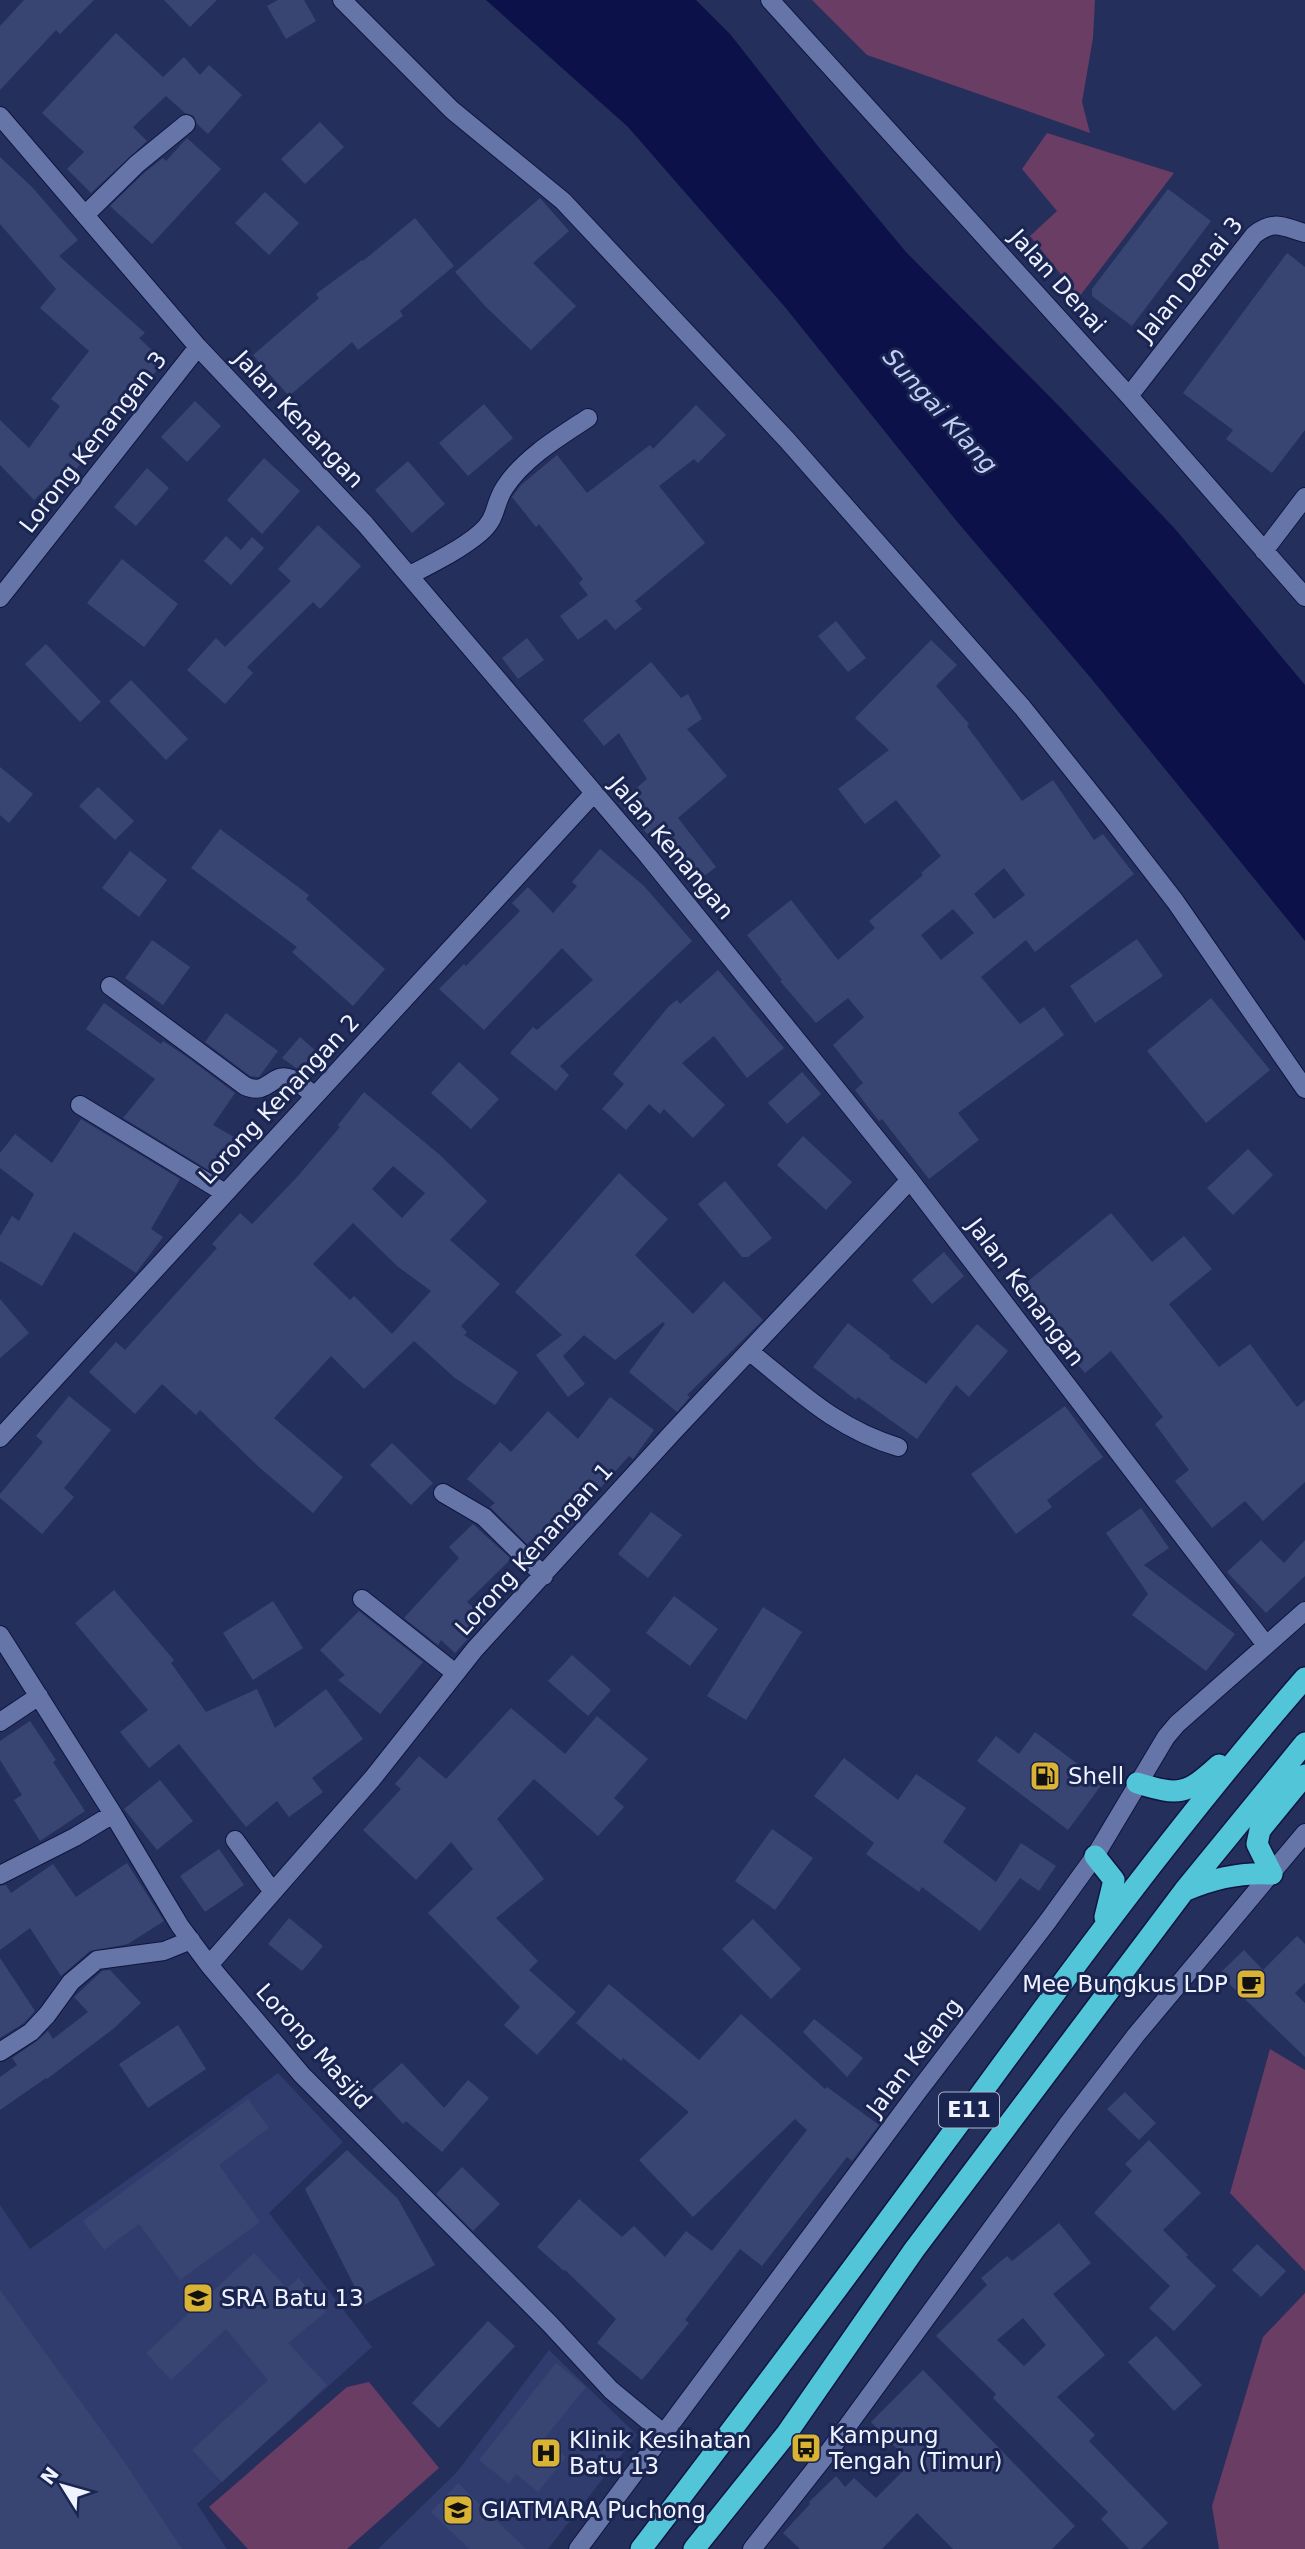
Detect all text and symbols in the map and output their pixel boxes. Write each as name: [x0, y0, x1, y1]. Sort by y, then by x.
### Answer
street label: Jalan Denai 3: [1131, 212, 1248, 348]
street label: Jalan Denai: [1003, 222, 1111, 338]
water label: Sungai Klang: [877, 343, 1003, 479]
street label: Jalan Kenangan: [227, 344, 369, 493]
street label: Lorong Kenangan 3: [14, 346, 172, 538]
street label: Jalan Kenangan: [604, 770, 739, 924]
street label: Lorong Kenangan 2: [194, 1009, 364, 1189]
street label: Jalan Kenangan: [961, 1212, 1090, 1371]
street label: Lorong Kenangan 1: [450, 1458, 618, 1640]
fuel station icon: Shell: [1028, 1759, 1062, 1793]
place label: Shell: [1068, 1763, 1124, 1789]
cafe icon: Mee Bungkus LDP: [1234, 1967, 1268, 2001]
place label: Mee Bungkus LDP: [1022, 1971, 1228, 1997]
street label: Lorong Masjid: [251, 1978, 377, 2114]
street label: Jalan Kelang: [860, 1993, 967, 2123]
road number: E11: [939, 2092, 999, 2128]
school or university icon: SRA Batu 13: [181, 2281, 215, 2315]
place label: SRA Batu 13: [221, 2285, 364, 2311]
place label: Kampung Tengah (Timur): [828, 2422, 1003, 2474]
place label: Klinik Kesihatan Batu 13: [569, 2427, 751, 2479]
bus stop icon: Kampung Tengah (Timur): [789, 2431, 823, 2465]
hospital icon: Klinik Kesihatan Batu 13: [529, 2436, 563, 2470]
north arrow: [28, 2451, 98, 2521]
text: N: [36, 2463, 63, 2489]
school or university icon: GIATMARA Puchong: [441, 2493, 475, 2527]
place label: GIATMARA Puchong: [481, 2497, 706, 2523]

